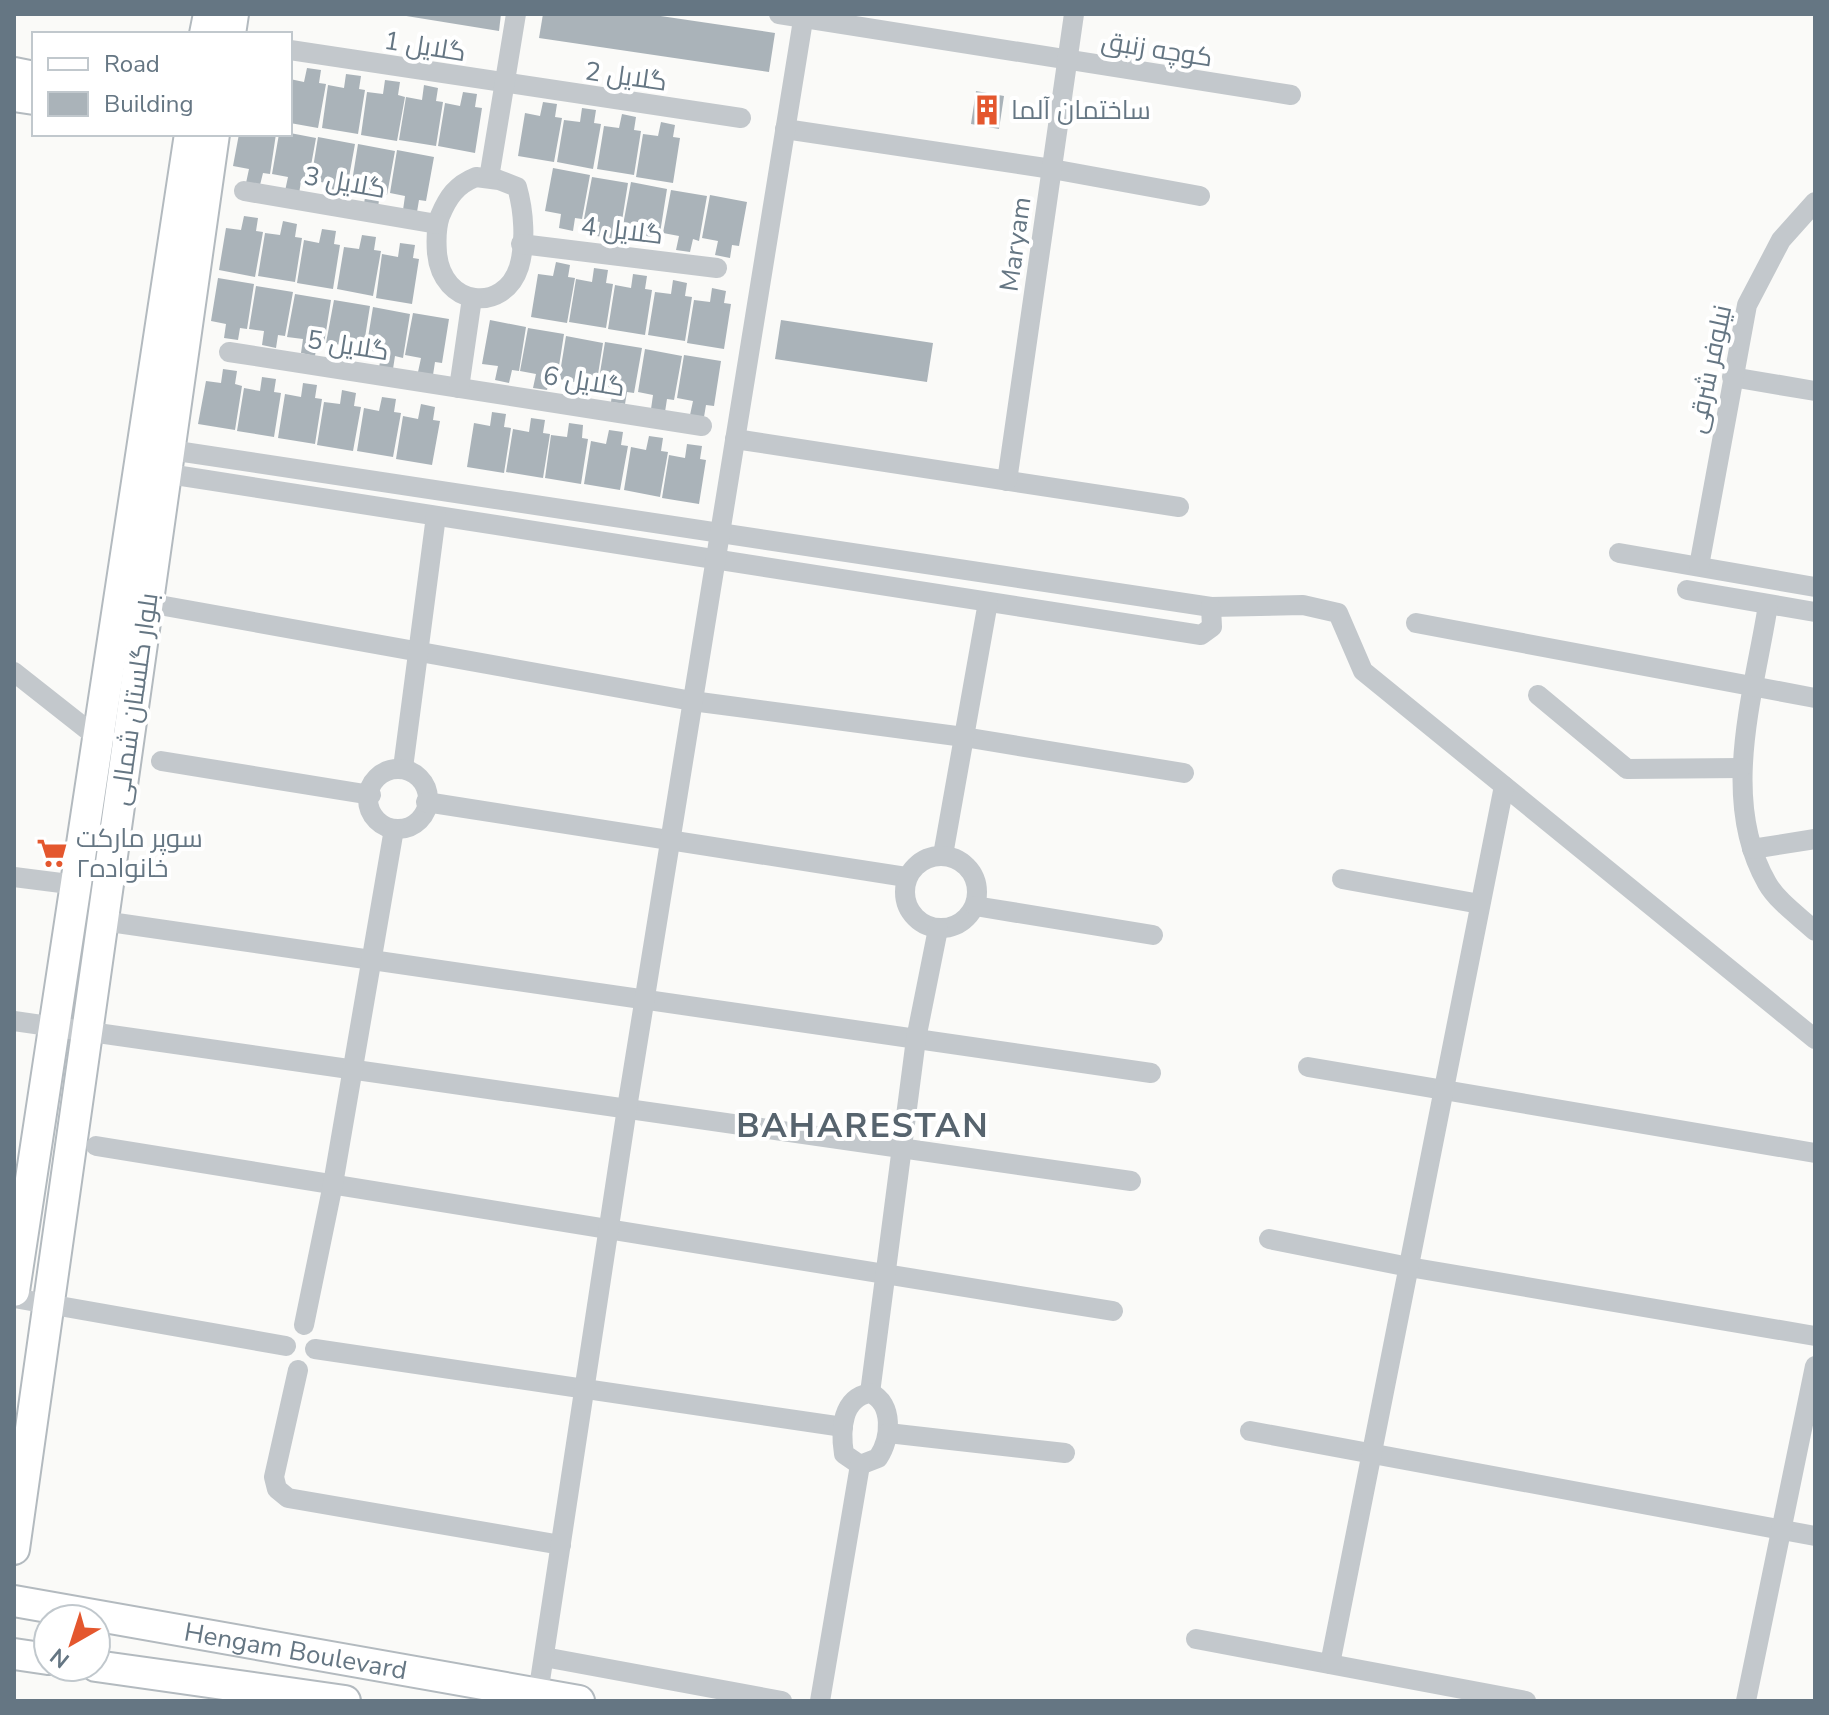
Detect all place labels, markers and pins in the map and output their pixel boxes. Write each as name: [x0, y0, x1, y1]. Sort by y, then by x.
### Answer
building icon: ساختمان آلما: [970, 93, 1004, 127]
place label: ساختمان آلما: [1011, 93, 1151, 128]
place label: سوپر ماركت خانواده٢: [76, 821, 203, 886]
supermarket icon: سوپر ماركت خانواده٢: [35, 836, 69, 870]

